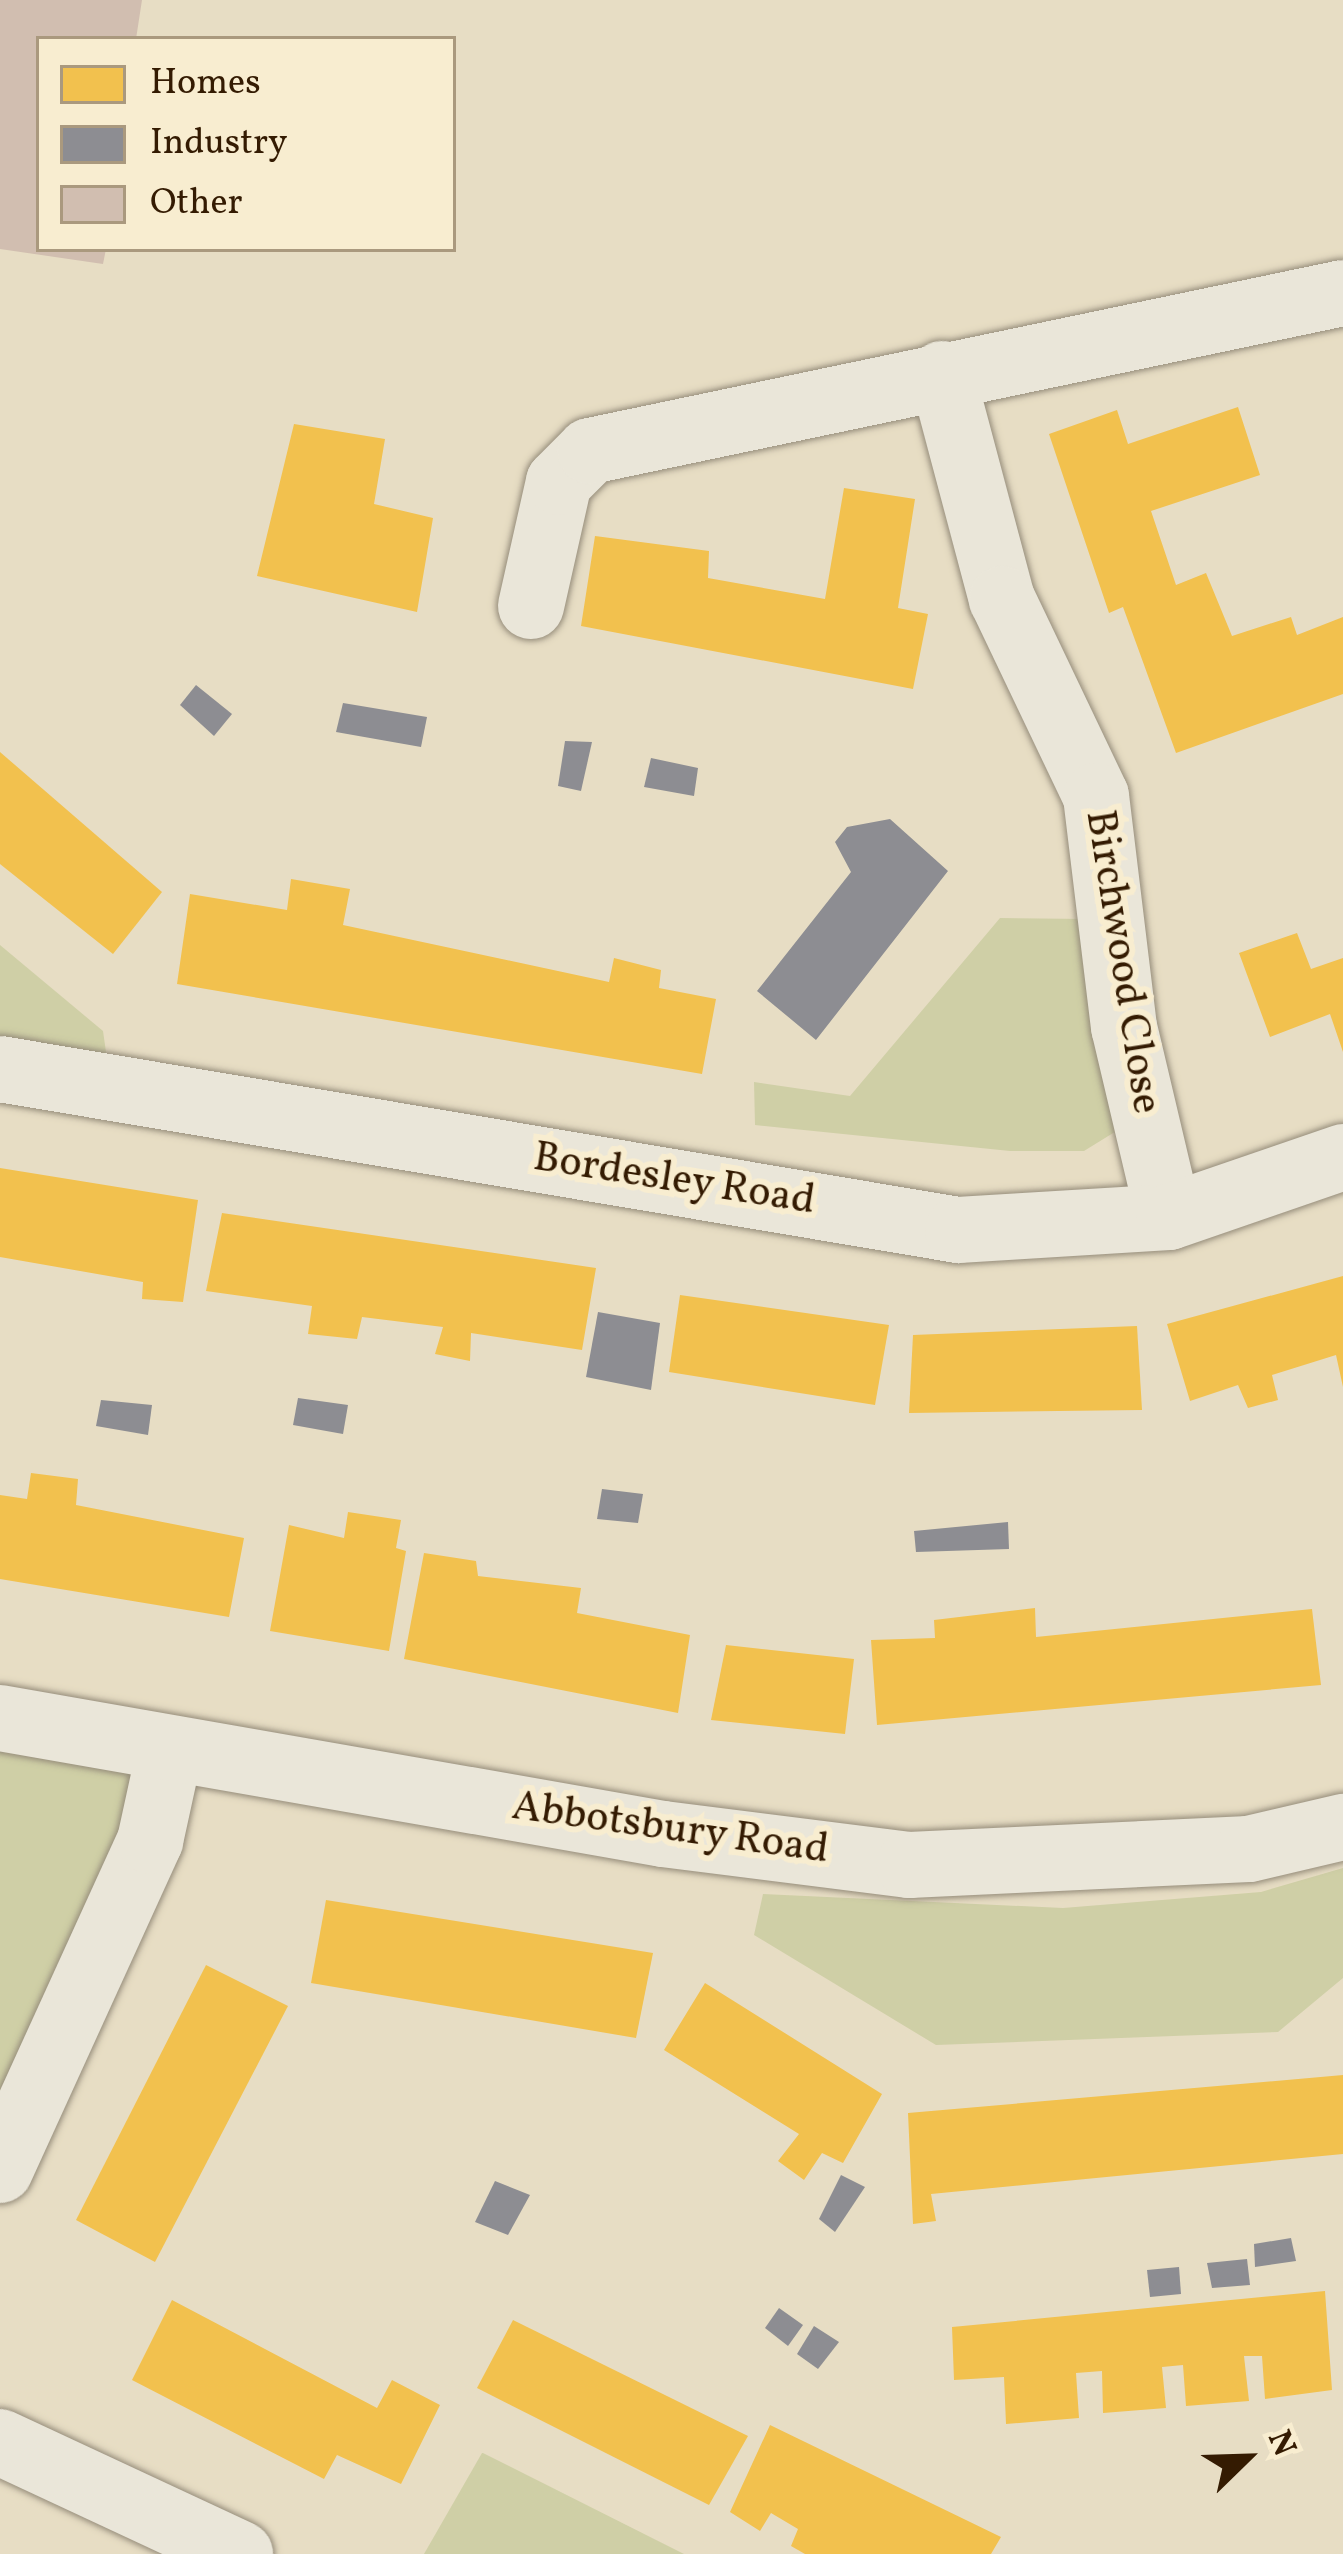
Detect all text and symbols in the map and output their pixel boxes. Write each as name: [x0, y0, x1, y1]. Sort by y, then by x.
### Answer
legend: [36, 36, 456, 252]
text: Homes: [150, 59, 261, 109]
text: Industry: [150, 119, 287, 169]
text: Other: [150, 179, 243, 229]
street label: Birchwood Close: [1072, 807, 1170, 1117]
street label: Bordesley Road: [529, 1134, 819, 1228]
street label: Abbotsbury Road: [508, 1783, 832, 1877]
north arrow: [1187, 2398, 1307, 2518]
text: N: [1254, 2424, 1306, 2464]

